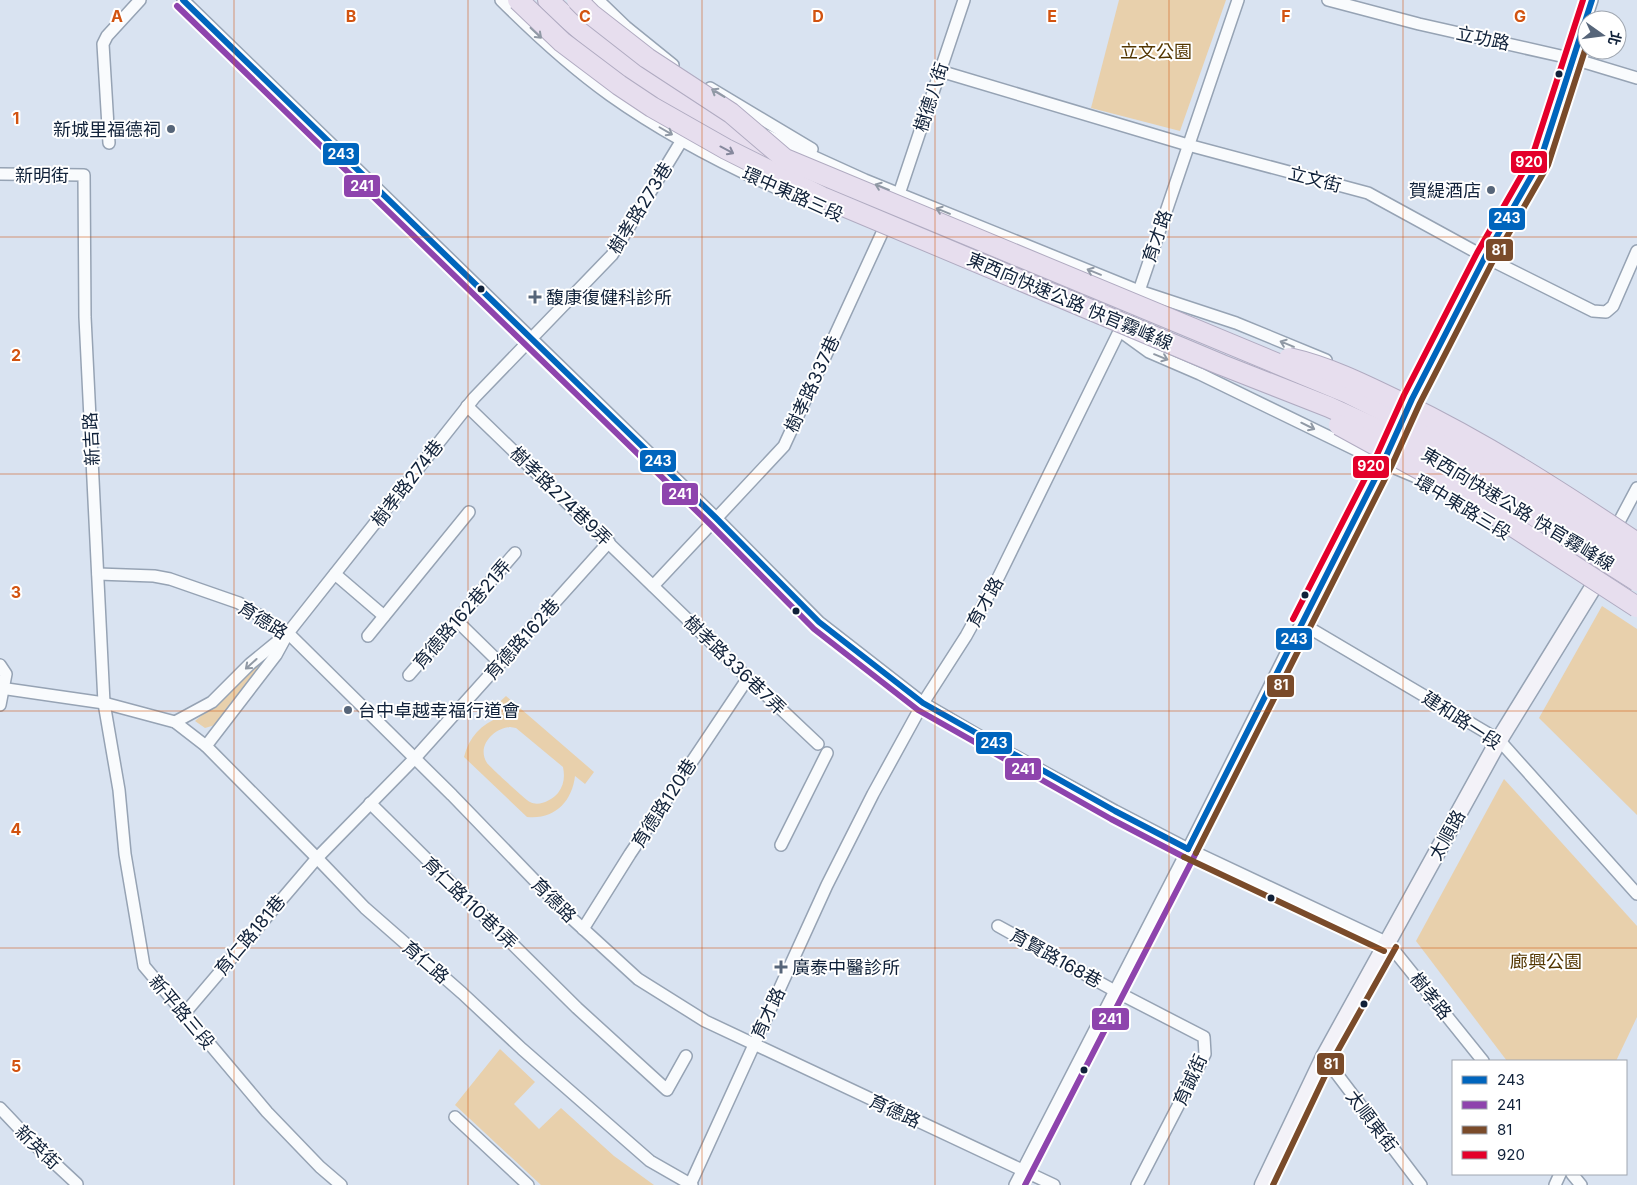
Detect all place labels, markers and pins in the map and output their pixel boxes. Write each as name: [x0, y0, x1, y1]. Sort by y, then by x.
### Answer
unlabelled marker: [1554, 69, 1564, 79]
place label: 新城里福德祠: [53, 119, 161, 140]
marker: 新城里福德祠: [165, 123, 177, 135]
place label: 賀緹酒店: [1409, 180, 1481, 201]
marker: 賀緹酒店: [1485, 184, 1497, 196]
unlabelled marker: [476, 284, 486, 294]
place label: 馥康復健科診所: [546, 287, 672, 308]
marker: 馥康復健科診所: [528, 290, 542, 304]
unlabelled marker: [1300, 590, 1310, 600]
unlabelled marker: [791, 606, 801, 616]
place label: 台中卓越幸福行道會: [358, 700, 520, 721]
marker: 台中卓越幸福行道會: [342, 704, 354, 716]
unlabelled marker: [1266, 893, 1276, 903]
place label: 廣泰中醫診所: [792, 957, 900, 978]
marker: 廣泰中醫診所: [774, 960, 788, 974]
unlabelled marker: [1359, 999, 1369, 1009]
unlabelled marker: [1079, 1065, 1089, 1075]

